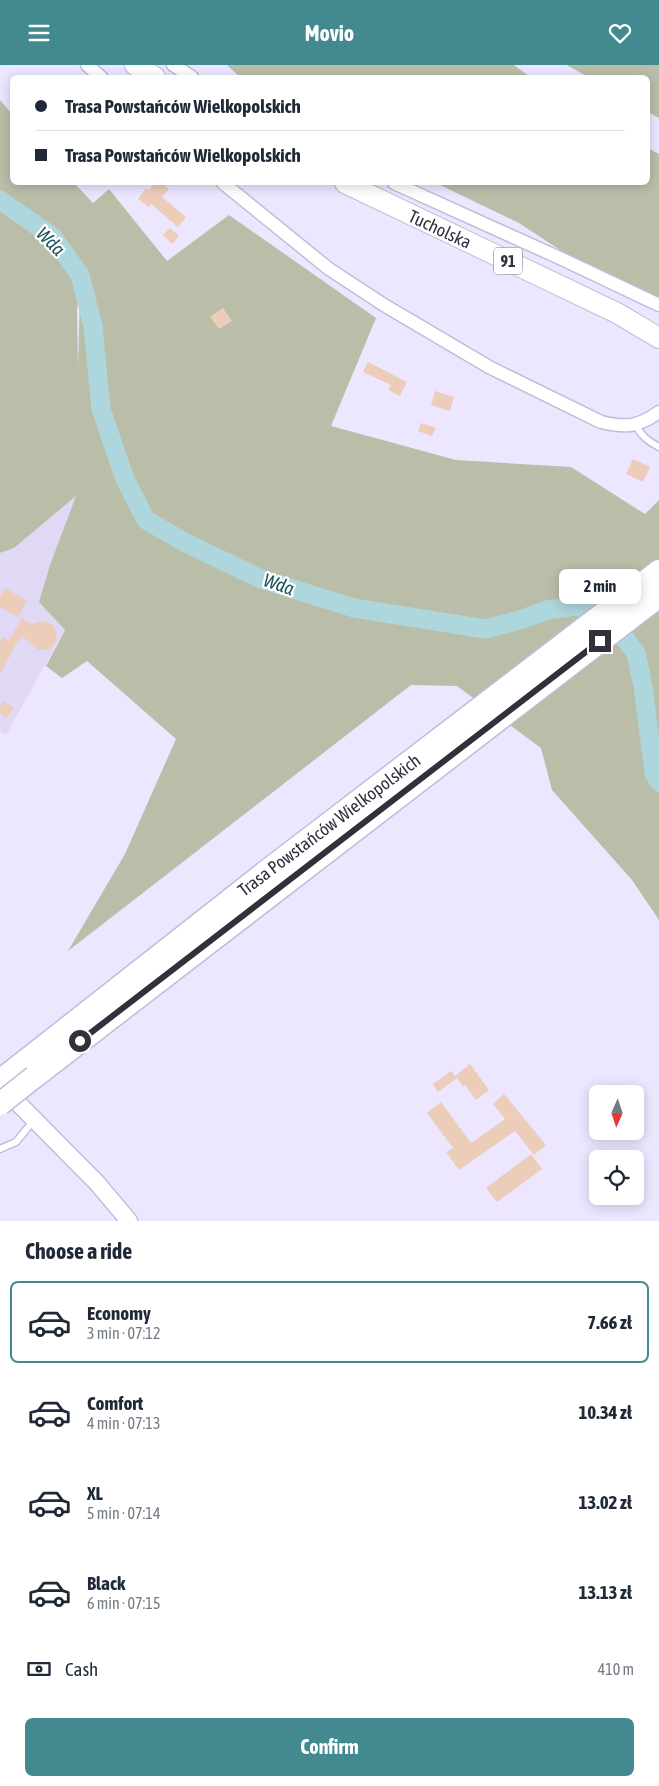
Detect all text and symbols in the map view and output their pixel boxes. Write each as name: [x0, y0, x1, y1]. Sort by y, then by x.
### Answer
icon: menu: [25, 19, 53, 47]
icon: heart: [606, 19, 634, 47]
text: Movio: [305, 20, 354, 46]
text: Trasa Powstańców Wielkopolskich: [65, 95, 301, 117]
text: Trasa Powstańców Wielkopolskich: [65, 144, 301, 166]
street label: Tucholska: [405, 205, 475, 253]
water label: Wda: [32, 222, 70, 260]
road number: 91: [494, 247, 522, 275]
water label: Wda: [261, 569, 297, 600]
callout: 2 min: [559, 569, 641, 603]
text: 2 min: [584, 577, 616, 595]
route end: [589, 630, 611, 652]
street label: Trasa Powstańców Wielkopolskich: [234, 750, 424, 900]
route start: [69, 1030, 91, 1052]
north arrow: [589, 1085, 644, 1140]
map controls: [589, 1085, 644, 1205]
button: locate: [589, 1150, 644, 1205]
text: Choose a ride: [25, 1238, 132, 1264]
icon: car: [27, 1300, 72, 1345]
text: Economy: [87, 1302, 151, 1324]
text: 7.66 zł: [587, 1311, 632, 1333]
text: 3 min · 07:12: [87, 1324, 160, 1342]
icon: car: [27, 1390, 72, 1435]
text: Comfort: [87, 1392, 143, 1414]
text: 10.34 zł: [578, 1401, 632, 1423]
text: 4 min · 07:13: [87, 1414, 160, 1432]
icon: car: [27, 1480, 72, 1525]
text: XL: [87, 1482, 103, 1504]
text: 13.02 zł: [578, 1491, 632, 1513]
text: 5 min · 07:14: [87, 1504, 160, 1522]
icon: car: [27, 1570, 72, 1615]
text: Black: [87, 1572, 125, 1594]
text: 13.13 zł: [578, 1581, 632, 1603]
text: 6 min · 07:15: [87, 1594, 160, 1612]
icon: cash: [25, 1655, 53, 1683]
text: Cash: [65, 1658, 98, 1680]
text: 410 m: [598, 1660, 634, 1678]
button: Confirm: [25, 1718, 634, 1776]

